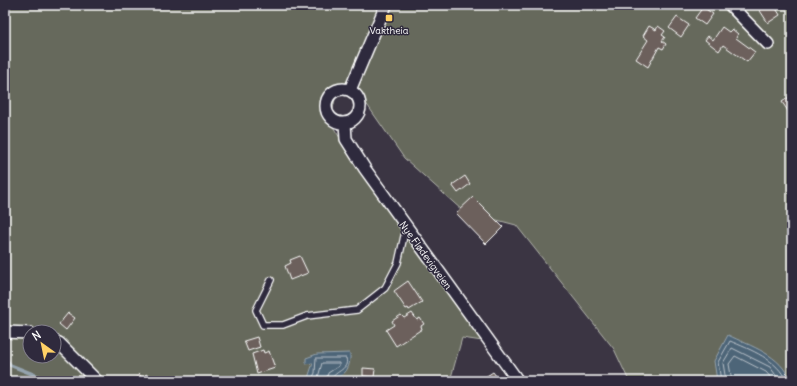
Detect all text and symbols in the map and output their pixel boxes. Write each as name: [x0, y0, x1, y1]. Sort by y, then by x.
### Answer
marker: Vaktheia: [384, 13, 394, 23]
place label: Vaktheia: [369, 24, 409, 37]
street label: Nye Flødevigveien: [396, 219, 455, 292]
north arrow: [22, 324, 62, 364]
text: N: [30, 328, 44, 344]

